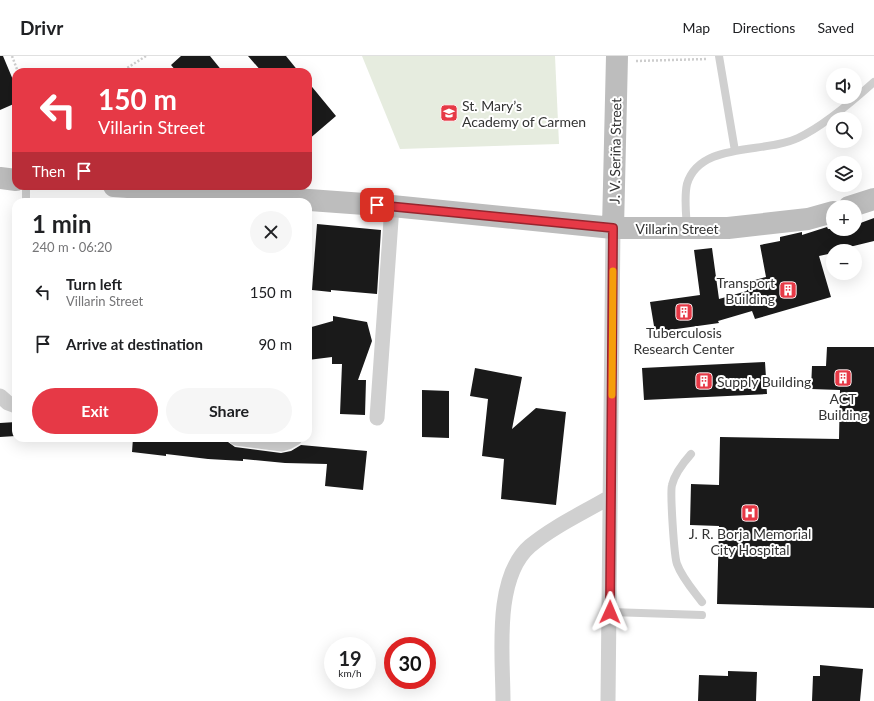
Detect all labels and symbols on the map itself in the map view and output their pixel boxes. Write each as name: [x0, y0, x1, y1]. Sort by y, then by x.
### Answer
place label: St. Mary’s Academy of Carmen: [462, 97, 586, 130]
street label: J. V. Seriña Street: [606, 98, 624, 204]
school or university icon: St. Mary’s Academy of Carmen: [439, 103, 459, 123]
pin: [360, 188, 394, 222]
street label: Villarin Street: [635, 220, 719, 237]
place label: Transport Building: [717, 274, 775, 307]
building icon: Transport Building: [778, 280, 798, 300]
building icon: Tuberculosis Research Center: [674, 302, 694, 322]
place label: Tuberculosis Research Center: [634, 324, 734, 357]
building icon: ACT Building: [833, 368, 853, 388]
building icon: Supply Building: [694, 371, 714, 391]
place label: Supply Building: [717, 373, 811, 390]
place label: ACT Building: [818, 390, 868, 423]
hospital icon: J. R. Borja Memorial City Hospital: [740, 503, 760, 523]
place label: J. R. Borja Memorial City Hospital: [689, 525, 811, 558]
position arrow: [589, 591, 631, 633]
speed limit sign: 30: [384, 637, 436, 689]

